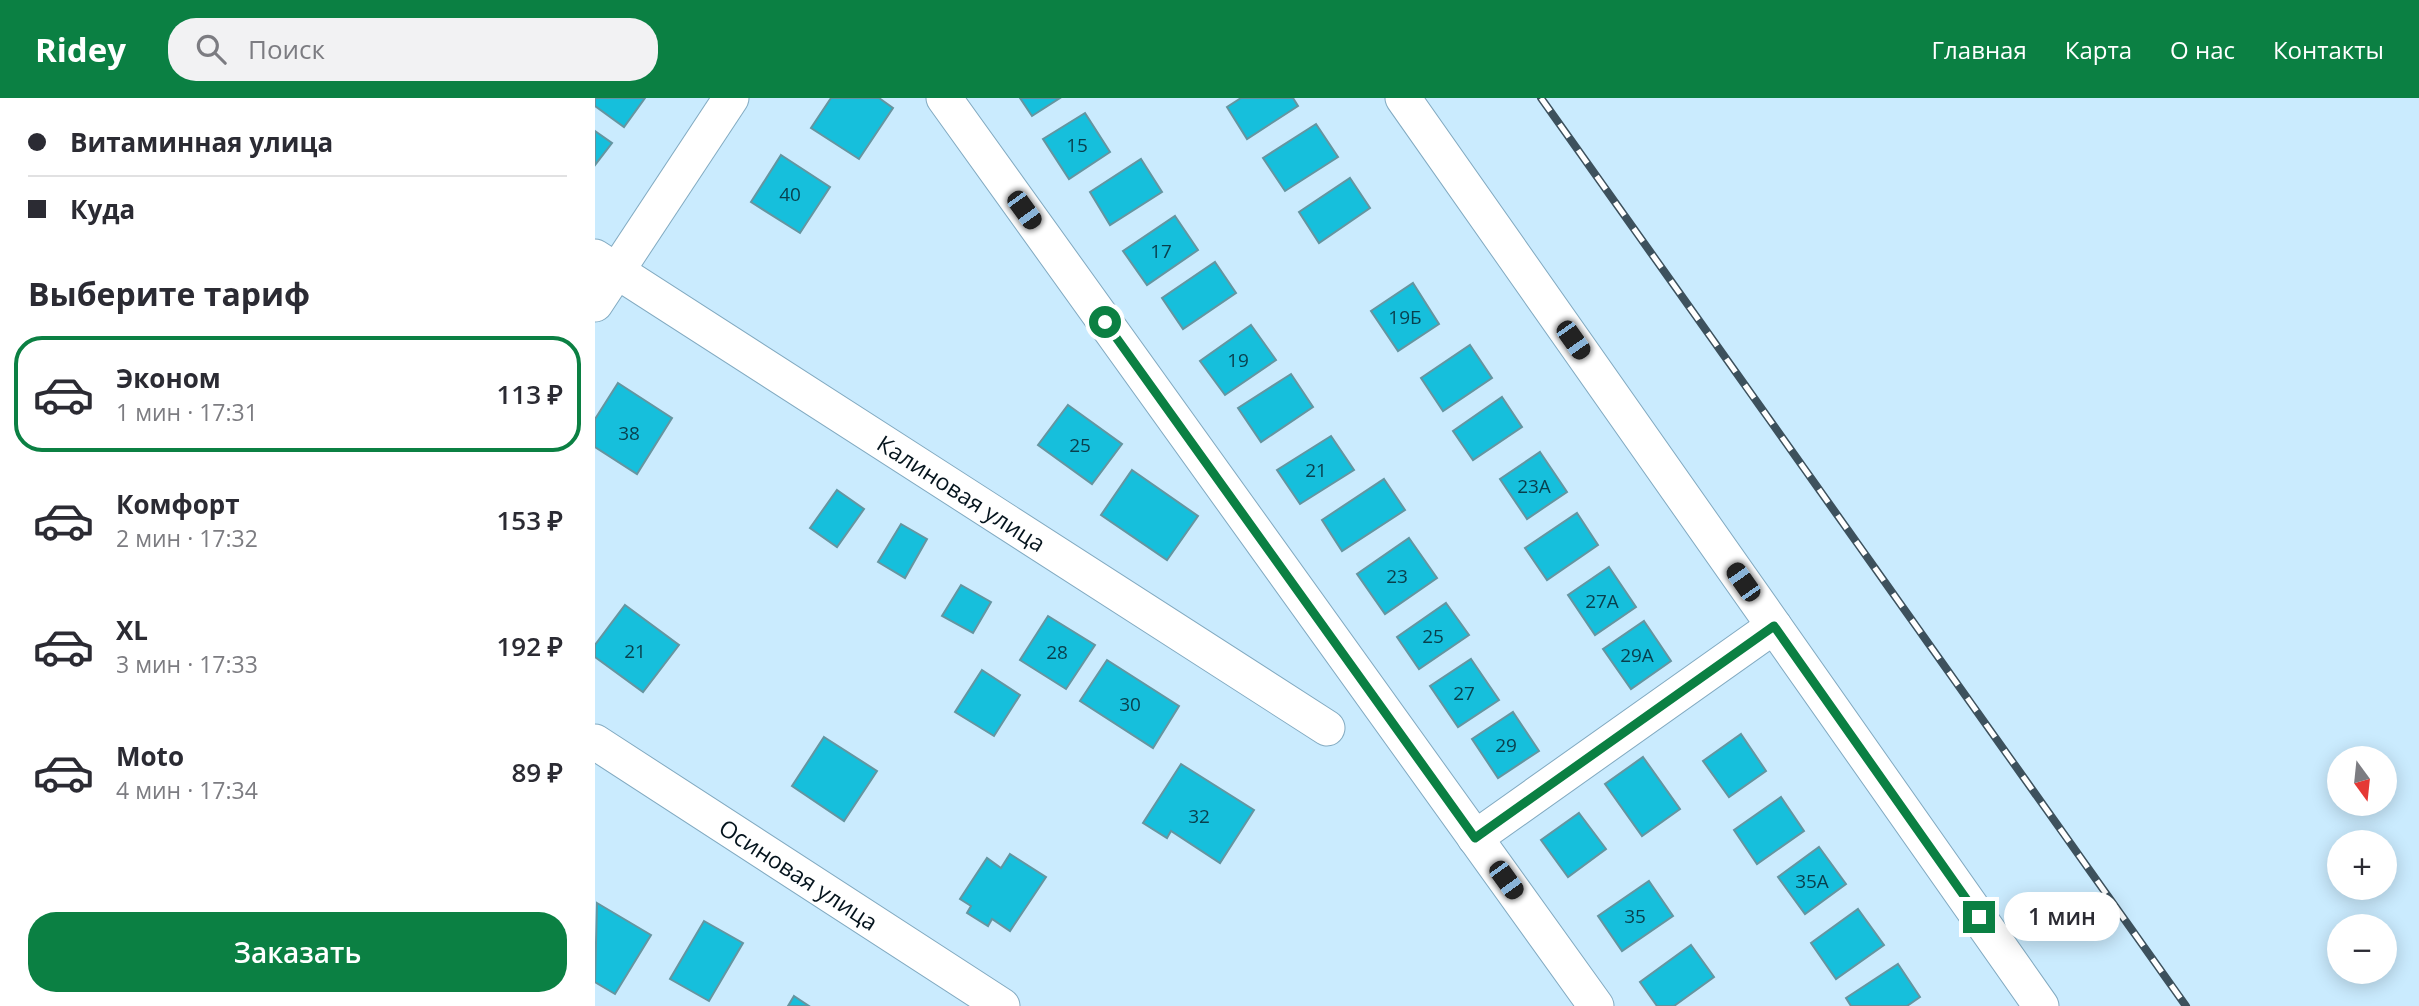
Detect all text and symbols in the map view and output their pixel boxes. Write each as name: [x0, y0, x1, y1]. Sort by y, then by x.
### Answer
search box: [168, 18, 658, 81]
text: Ridey: [35, 27, 126, 72]
icon: search: [192, 30, 230, 68]
text: Поиск: [248, 31, 325, 67]
text: Главная: [1932, 33, 2027, 66]
text: Карта: [2065, 33, 2132, 66]
text: О нас: [2170, 33, 2235, 66]
text: Контакты: [2273, 33, 2384, 66]
text: Витаминная улица: [70, 124, 333, 160]
house number: 15: [1066, 132, 1088, 158]
house number: 40: [779, 181, 801, 207]
car: [1004, 187, 1045, 233]
text: Куда: [70, 191, 135, 227]
house number: 17: [1150, 238, 1172, 264]
text: Выберите тариф: [28, 272, 310, 315]
house number: 19Б: [1388, 304, 1422, 330]
route start: [1089, 306, 1121, 338]
car: [1553, 317, 1594, 363]
house number: 19: [1227, 347, 1249, 373]
text: Эконом: [116, 360, 221, 396]
icon: car: [32, 363, 95, 426]
text: 113 ₽: [497, 376, 563, 412]
text: 1 мин · 17:31: [116, 396, 258, 428]
house number: 38: [618, 420, 640, 446]
street label: Калиновая улица: [871, 427, 1052, 559]
house number: 25: [1069, 432, 1091, 458]
house number: 21: [1305, 457, 1327, 483]
house number: 23А: [1517, 473, 1551, 499]
text: Комфорт: [116, 486, 240, 522]
icon: car: [32, 489, 95, 552]
text: 153 ₽: [497, 502, 563, 538]
text: 2 мин · 17:32: [116, 522, 258, 554]
car: [1723, 559, 1764, 605]
house number: 23: [1386, 563, 1408, 589]
house number: 27А: [1585, 588, 1619, 614]
text: XL: [116, 612, 148, 648]
icon: car: [32, 615, 95, 678]
house number: 25: [1422, 623, 1444, 649]
text: 192 ₽: [497, 628, 563, 664]
house number: 21: [624, 638, 646, 664]
house number: 28: [1046, 639, 1068, 665]
house number: 29А: [1620, 642, 1654, 668]
text: 3 мин · 17:33: [116, 648, 258, 680]
house number: 27: [1453, 680, 1475, 706]
house number: 30: [1119, 691, 1141, 717]
house number: 29: [1495, 732, 1517, 758]
text: Moto: [116, 738, 184, 774]
icon: car: [32, 741, 95, 804]
north arrow: [2327, 746, 2397, 816]
map controls: [2327, 746, 2397, 984]
text: 89 ₽: [511, 754, 563, 790]
text: 4 мин · 17:34: [116, 774, 258, 806]
house number: 32: [1188, 803, 1210, 829]
street label: Осиновая улица: [713, 811, 884, 938]
button: +: [2327, 830, 2397, 900]
car: [1486, 857, 1527, 903]
house number: 35А: [1795, 868, 1829, 894]
callout: 1 мин: [2003, 892, 2119, 942]
text: 1 мин: [2028, 900, 2096, 932]
route end: [1963, 901, 1995, 933]
house number: 35: [1624, 903, 1646, 929]
button: Заказать: [28, 912, 567, 992]
button: −: [2327, 914, 2397, 984]

